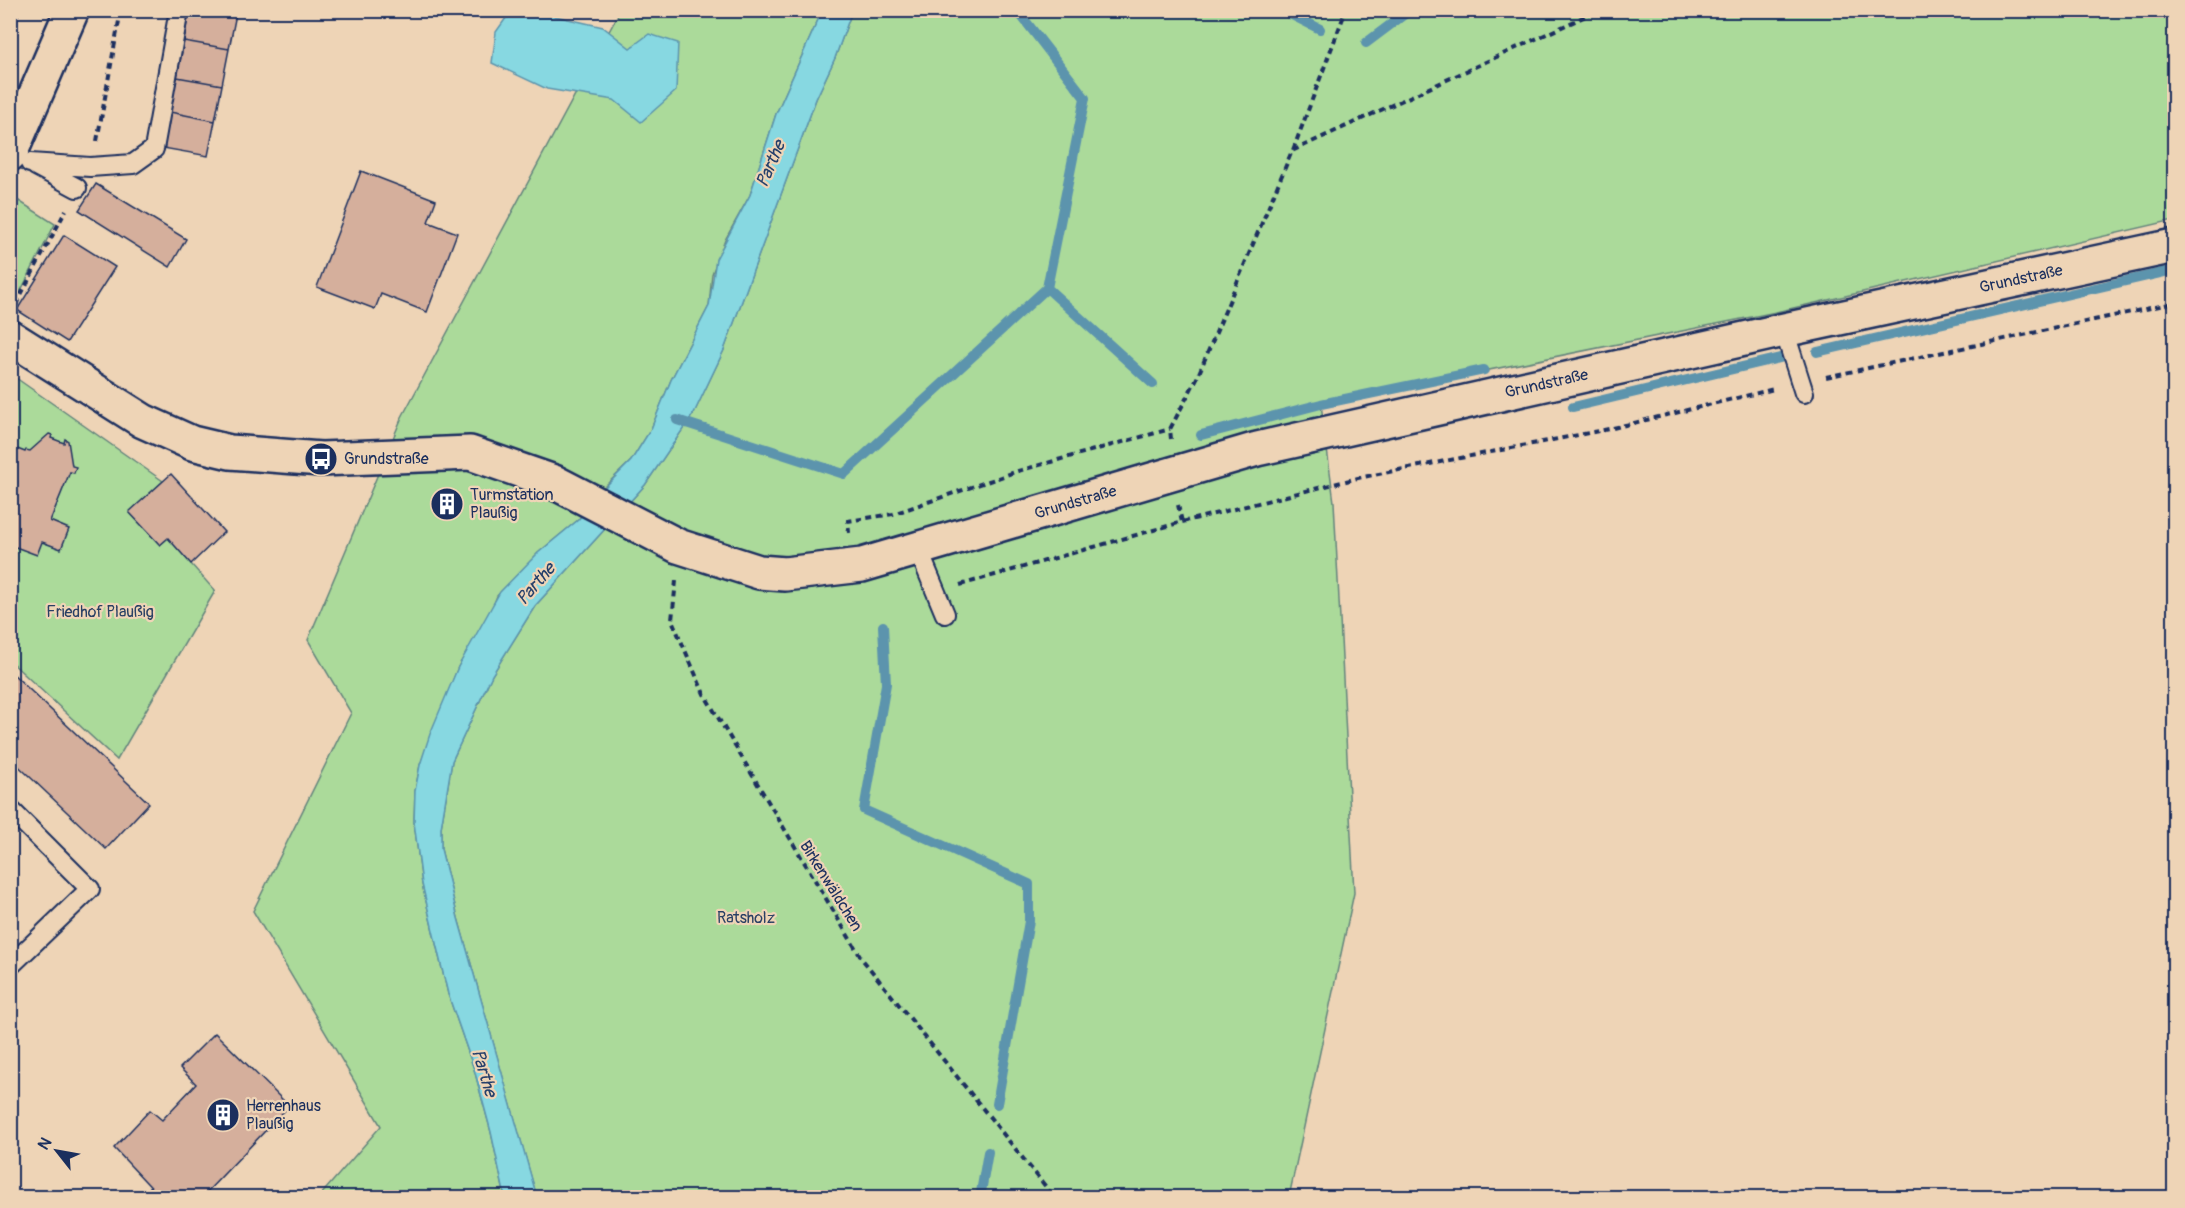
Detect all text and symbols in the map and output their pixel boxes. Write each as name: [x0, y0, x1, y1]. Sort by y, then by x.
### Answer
water label: Parthe: [751, 135, 792, 191]
street label: Grundstraße: [1978, 260, 2065, 298]
street label: Grundstraße: [1503, 365, 1590, 403]
bus stop icon: Grundstraße: [303, 441, 339, 477]
place label: Grundstraße: [344, 449, 429, 469]
street label: Grundstraße: [1032, 481, 1119, 524]
place label: Turmstation Plaußig: [470, 485, 554, 523]
building icon: Turmstation Plaußig: [429, 486, 465, 522]
water label: Parthe: [511, 557, 562, 610]
park label: Friedhof Plaußig: [46, 602, 154, 622]
street label: Birkenwäldchen: [795, 837, 867, 935]
park label: Ratsholz: [717, 908, 775, 928]
water label: Parthe: [466, 1046, 503, 1102]
place label: Herrenhaus Plaußig: [246, 1096, 321, 1134]
building icon: Herrenhaus Plaußig: [205, 1097, 241, 1133]
north arrow: [27, 1121, 87, 1181]
text: N: [34, 1134, 56, 1154]

